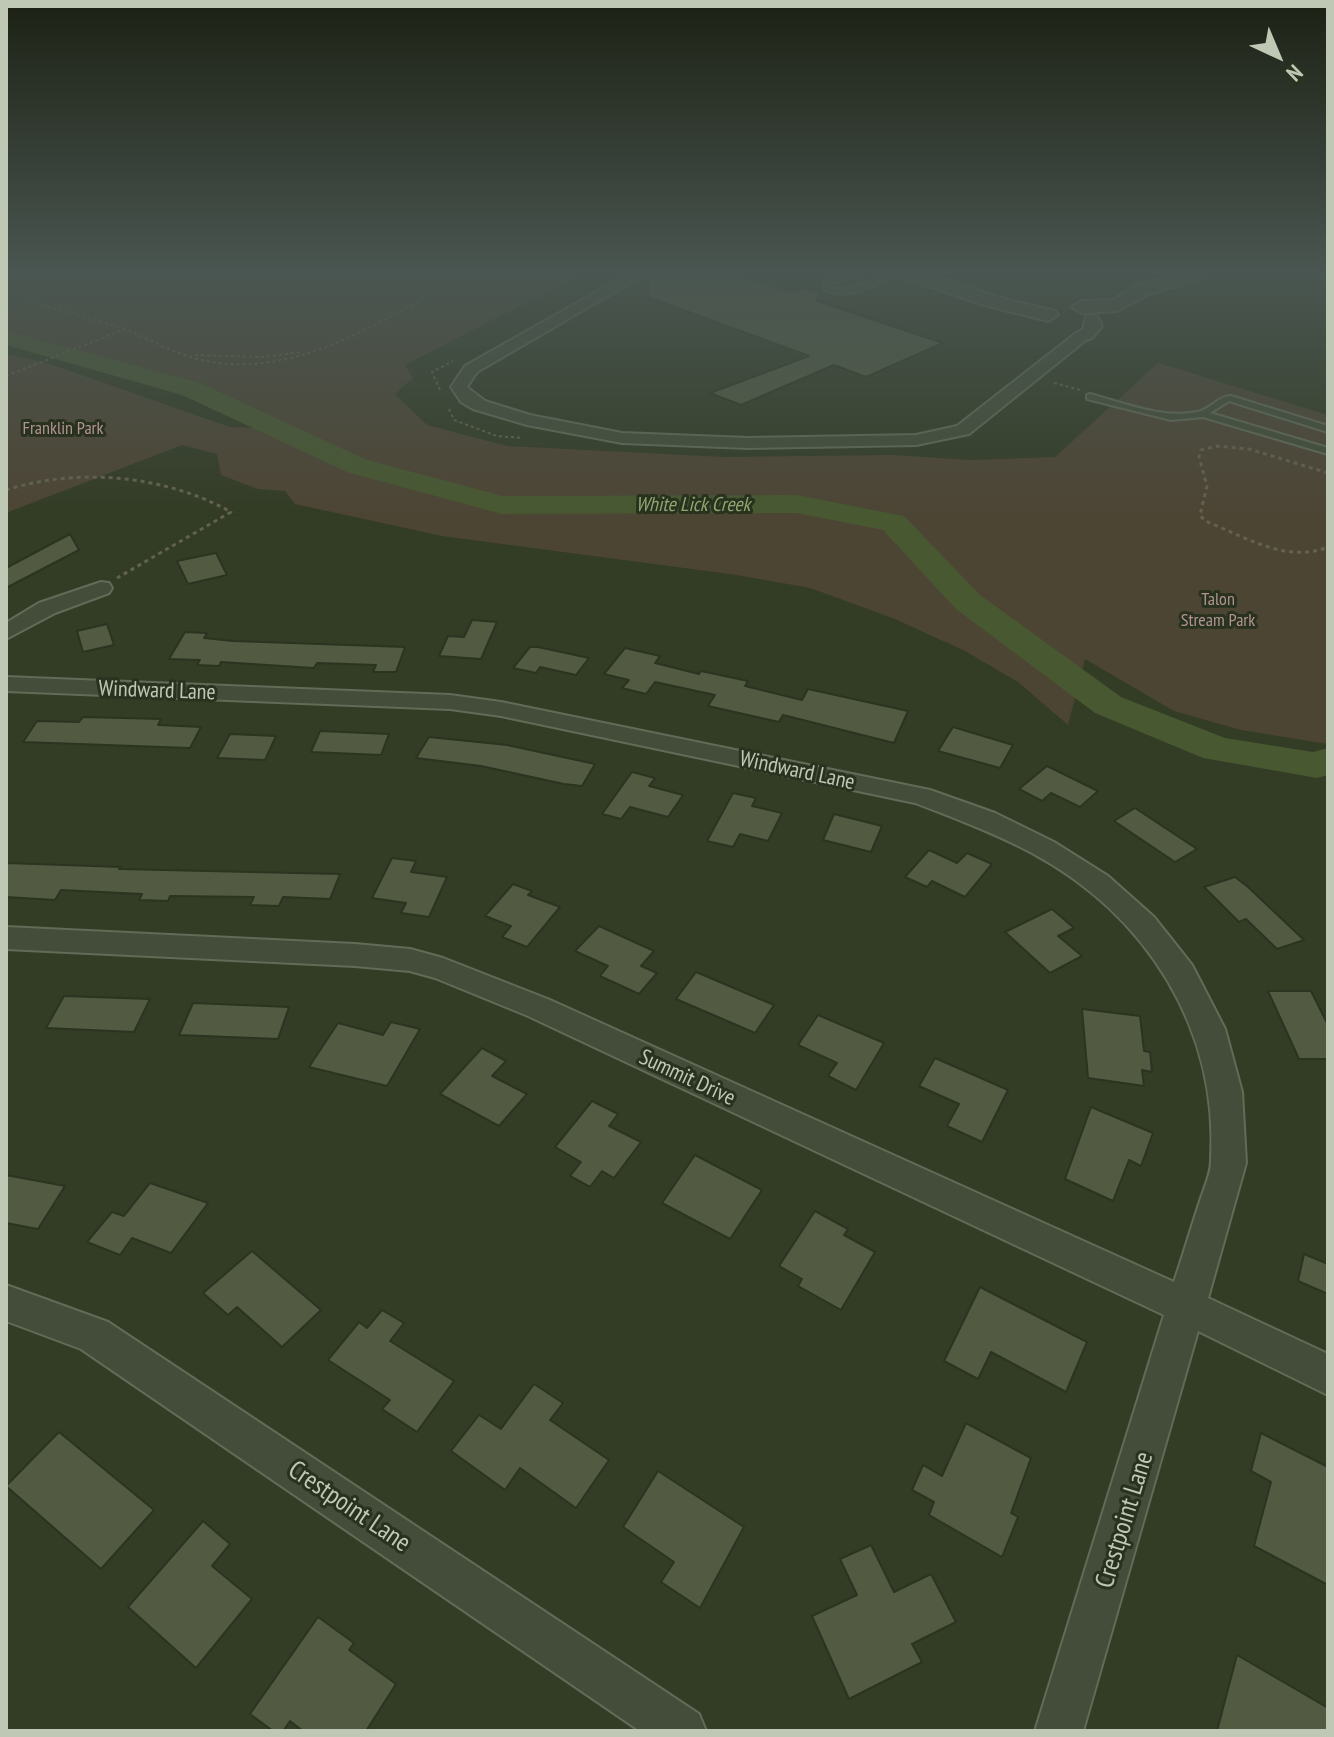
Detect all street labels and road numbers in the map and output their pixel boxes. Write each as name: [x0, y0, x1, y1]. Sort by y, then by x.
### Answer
street label: Windward Lane: [98, 676, 216, 706]
street label: Windward Lane: [737, 746, 857, 796]
street label: Summit Drive: [635, 1044, 739, 1112]
street label: Crestpoint Lane: [1090, 1448, 1160, 1592]
street label: Crestpoint Lane: [282, 1455, 416, 1559]

